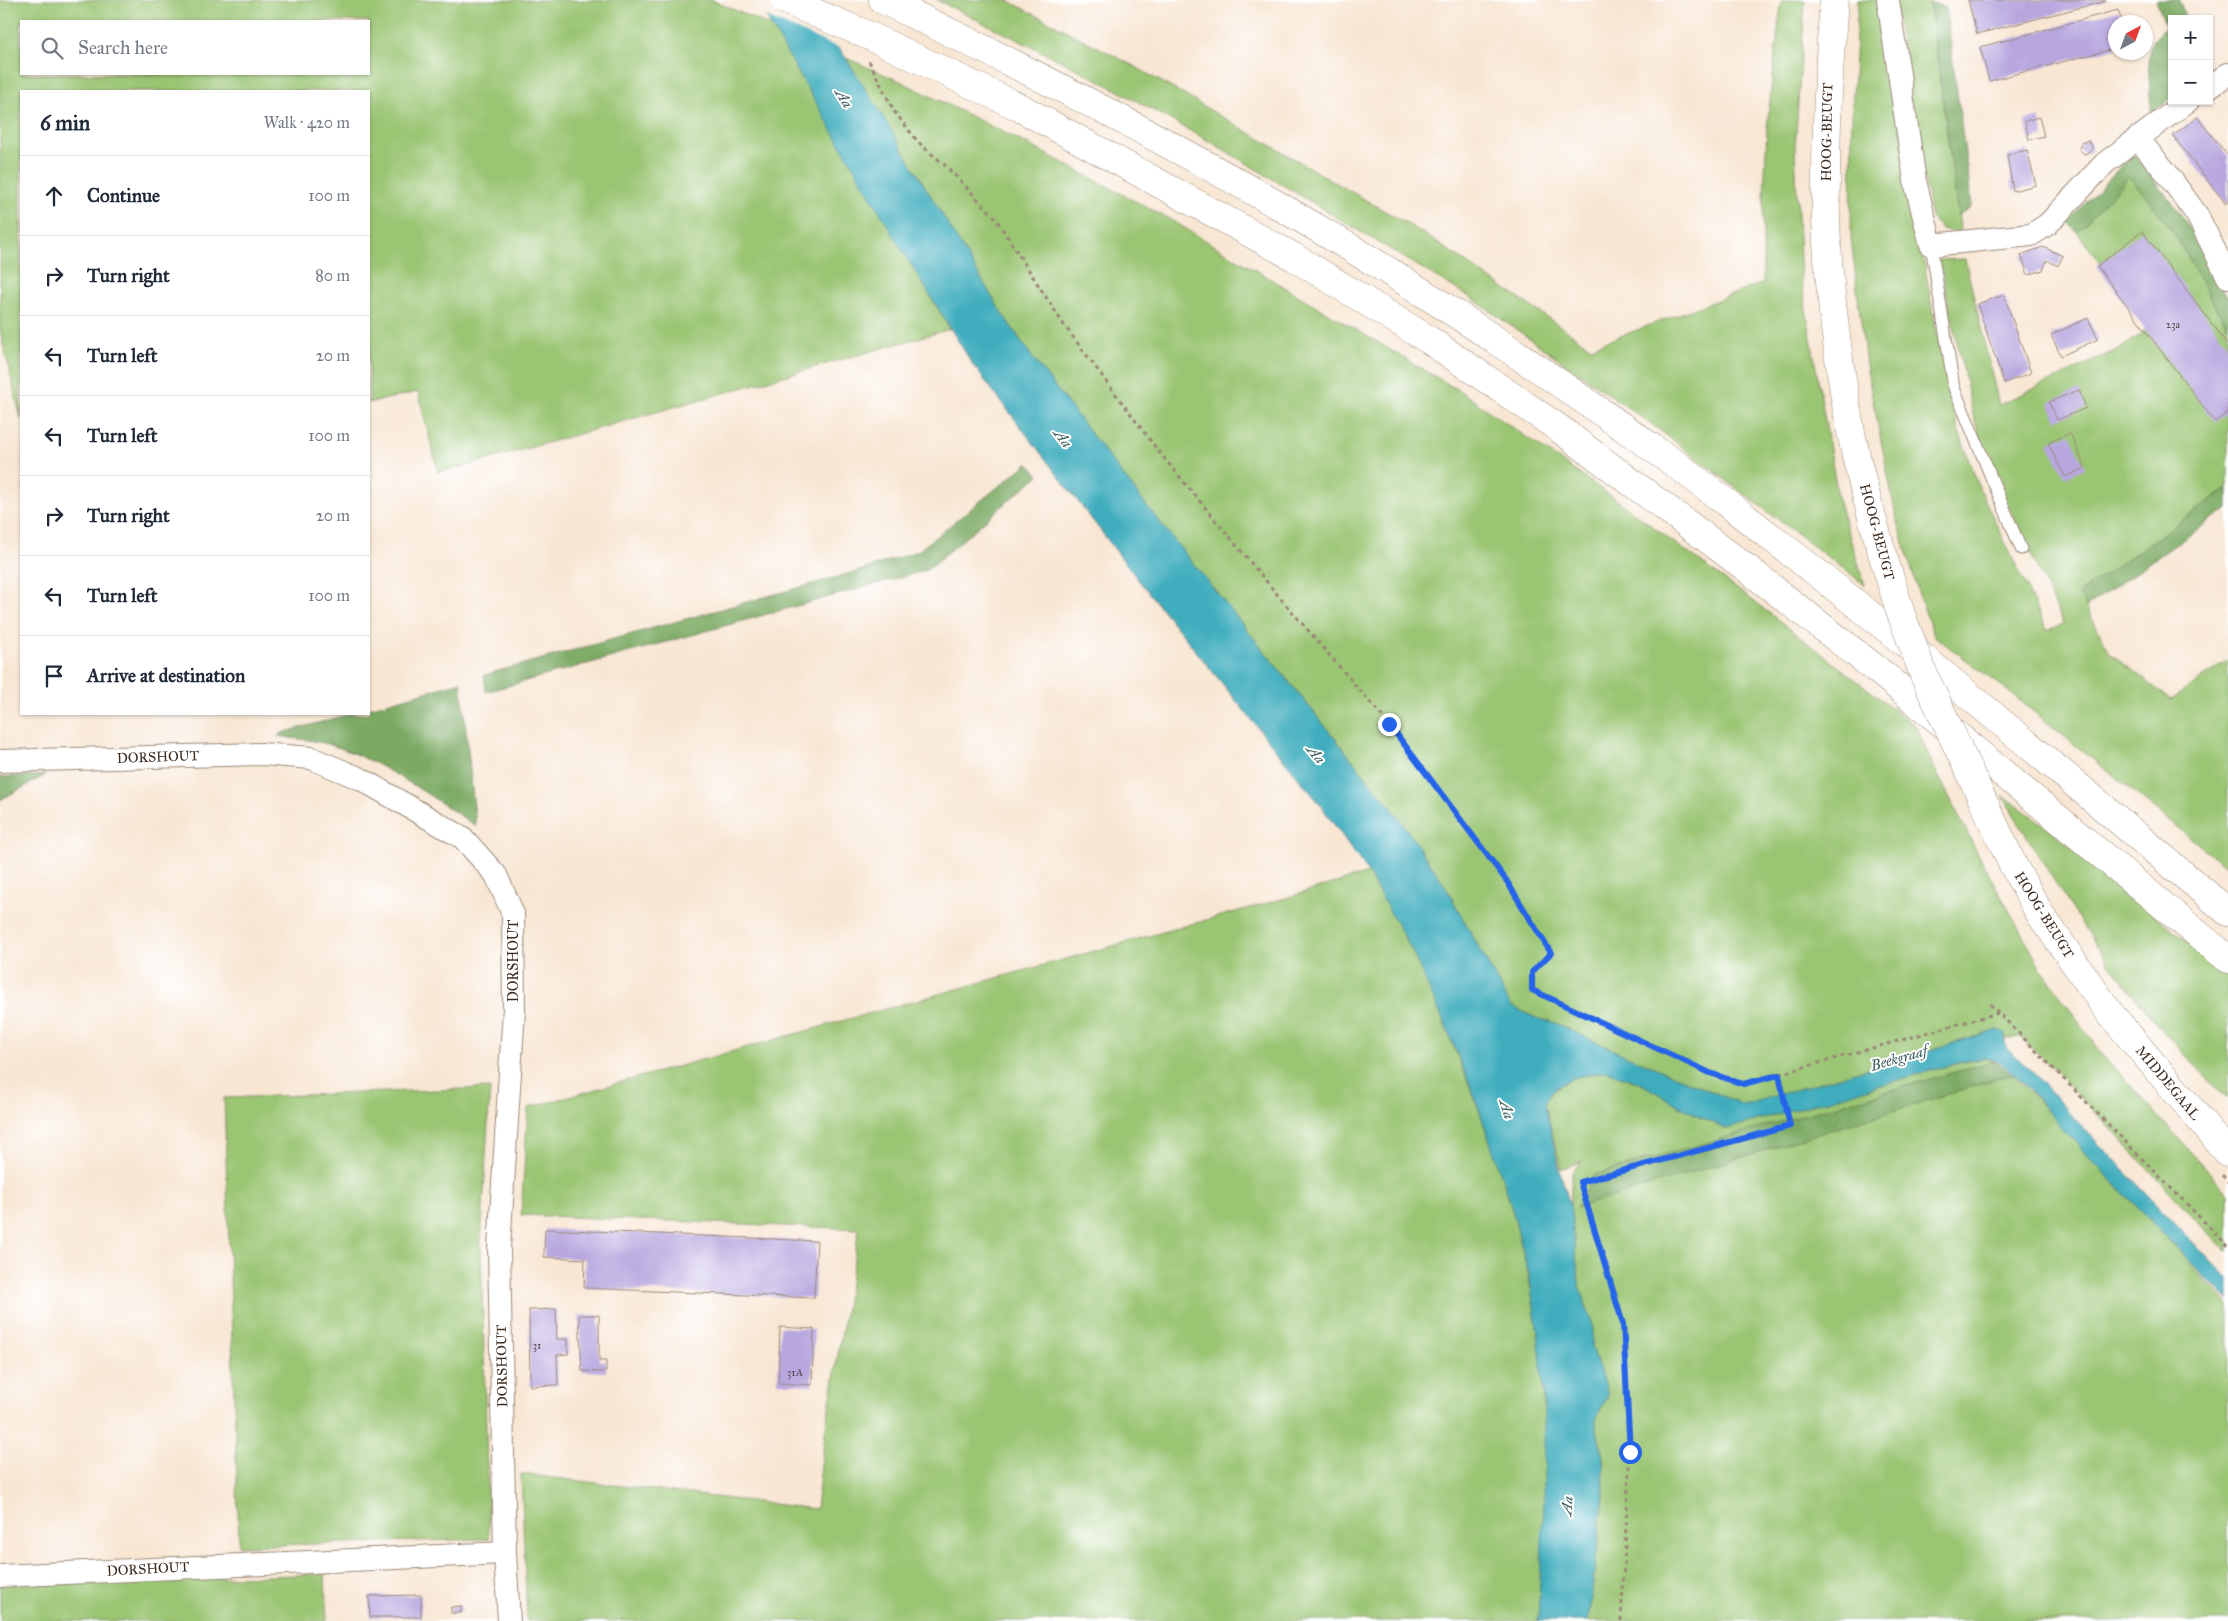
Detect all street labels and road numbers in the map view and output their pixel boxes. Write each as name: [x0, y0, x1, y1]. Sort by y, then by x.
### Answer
street label: HOOG-BEUGT: [1818, 82, 1836, 182]
street label: HOOG-BEUGT: [1856, 482, 1898, 582]
street label: DORSHOUT: [116, 747, 200, 767]
street label: HOOG-BEUGT: [2011, 868, 2078, 962]
street label: DORSHOUT: [505, 919, 522, 1002]
street label: MIDDEGAAL: [2132, 1042, 2204, 1124]
street label: DORSHOUT: [493, 1324, 511, 1407]
street label: DORSHOUT: [106, 1558, 190, 1580]

